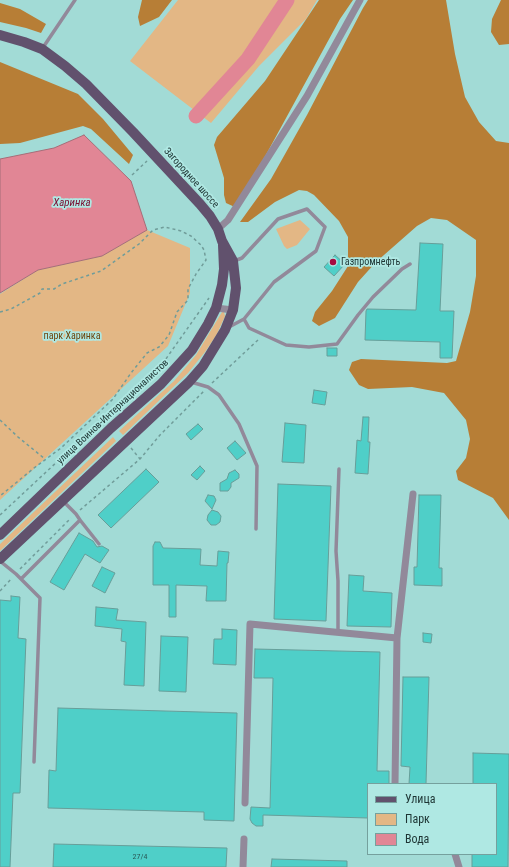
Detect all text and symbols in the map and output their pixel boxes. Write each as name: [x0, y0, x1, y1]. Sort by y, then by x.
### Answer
street label: Загородное шоссе: [161, 146, 221, 210]
water label: Харинка: [53, 196, 91, 210]
place label: Газпромнефть: [341, 256, 400, 268]
marker: Газпромнефть: [328, 257, 338, 267]
park label: парк Харинка: [44, 330, 100, 342]
street label: улица Воинов-Интернационалистов: [55, 357, 171, 467]
legend: [367, 783, 497, 855]
text: Улица: [405, 792, 435, 806]
text: Парк: [405, 812, 430, 826]
text: Вода: [405, 832, 429, 846]
house number: 27/4: [133, 852, 147, 862]

